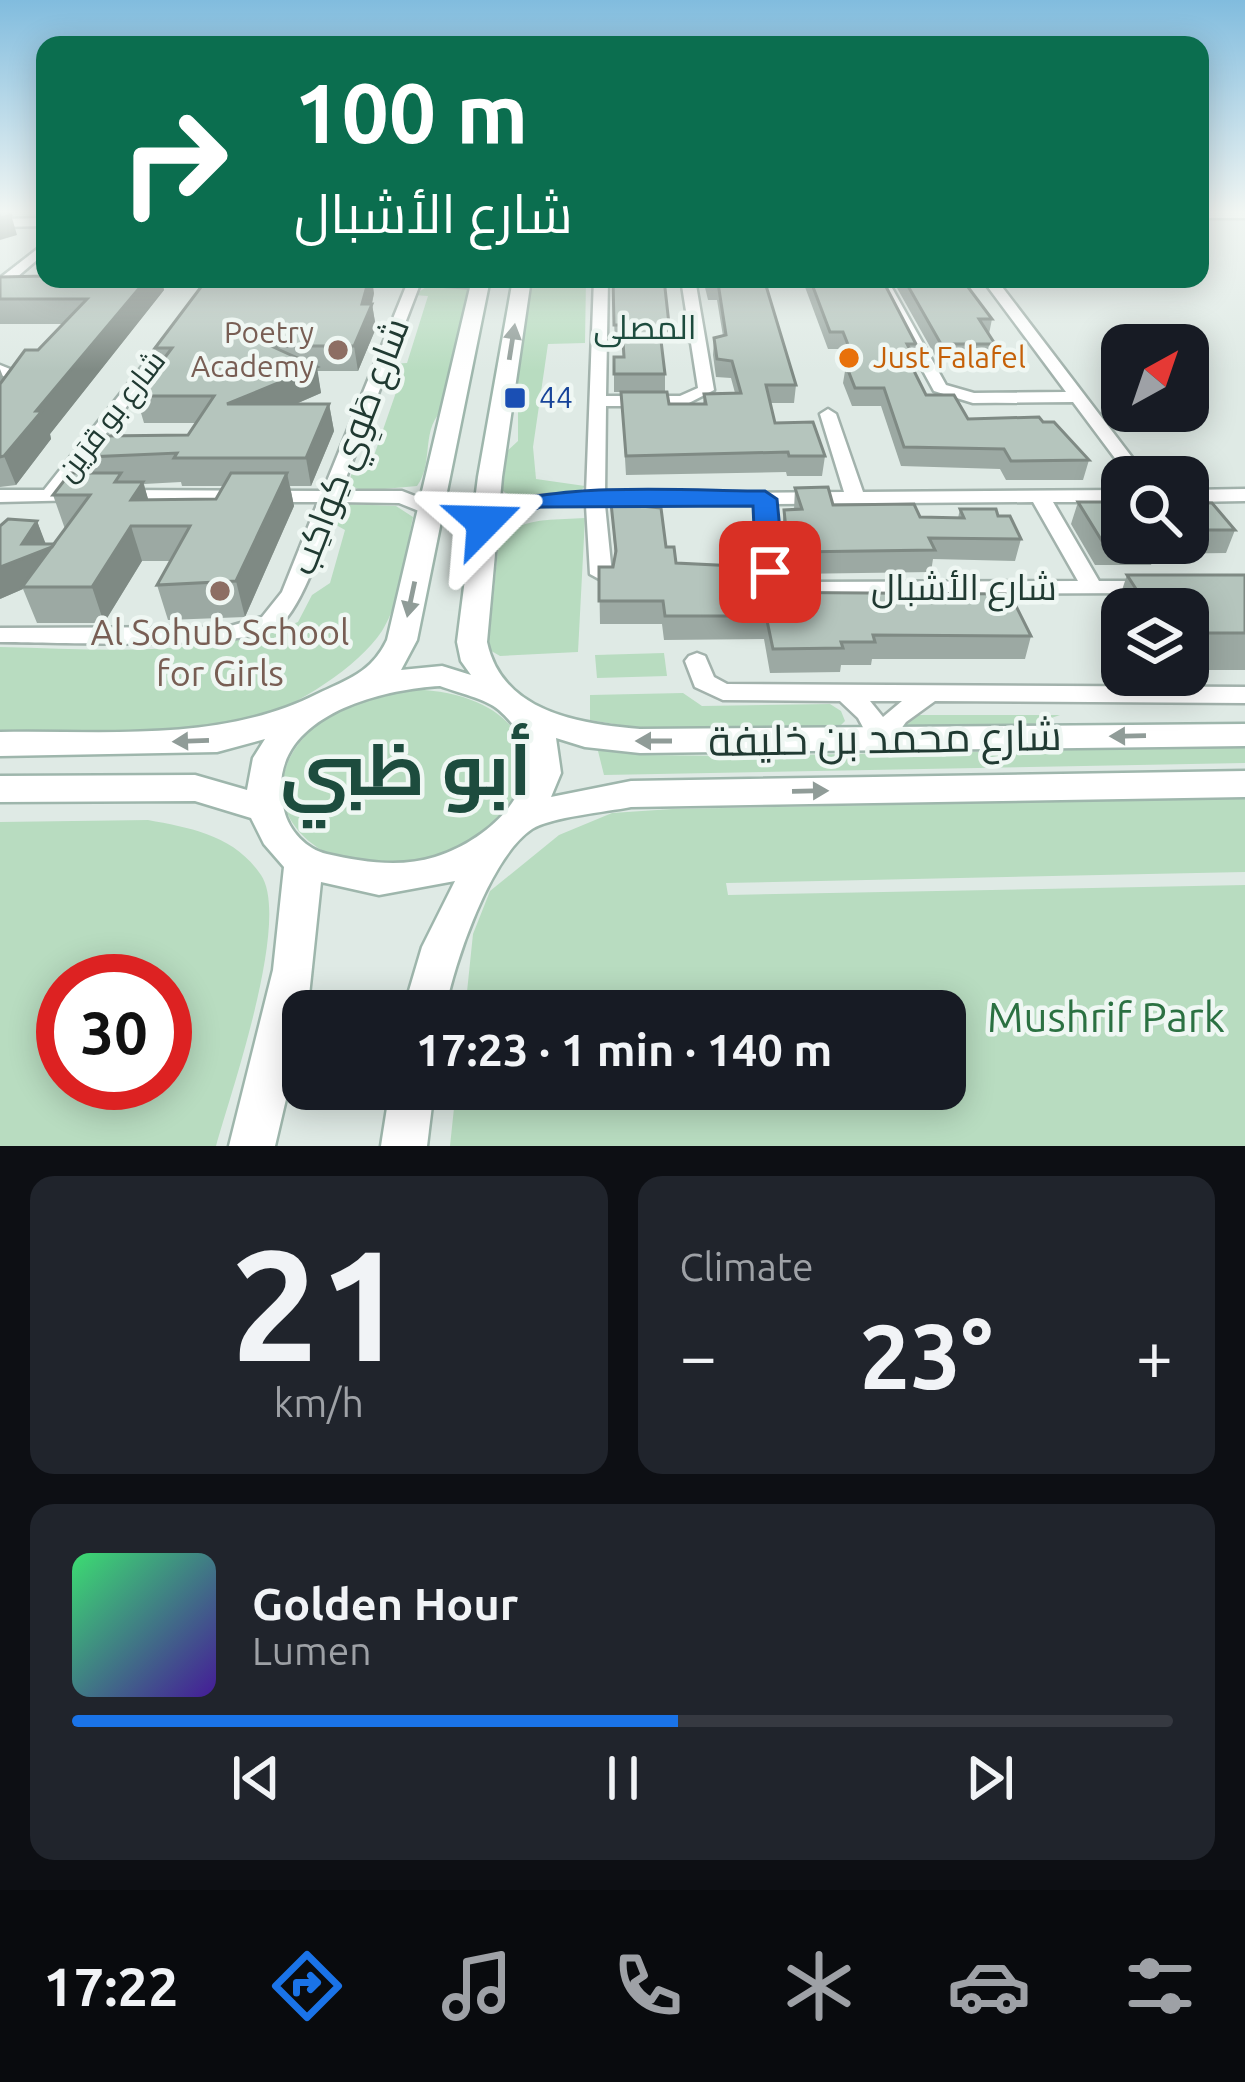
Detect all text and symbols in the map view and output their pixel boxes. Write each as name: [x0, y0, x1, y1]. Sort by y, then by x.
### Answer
text: 100 m: [294, 65, 528, 159]
icon: right: [96, 84, 252, 240]
text: شارع الأشبال: [294, 183, 573, 243]
district label: المصلى: [593, 308, 697, 348]
street label: شارع طَوِي كِواكِب: [281, 312, 424, 583]
place label: Poetry Academy: [191, 315, 314, 383]
one-way arrow: [504, 322, 522, 360]
north arrow: [1101, 324, 1209, 432]
map controls: [1101, 324, 1209, 696]
marker: Poetry Academy: [325, 337, 351, 363]
place label: Just Falafel: [873, 340, 1026, 374]
street label: شارع بو قرَين: [49, 344, 175, 490]
marker: Just Falafel: [836, 345, 862, 371]
place label: 44: [539, 380, 573, 414]
marker: 44: [502, 385, 528, 411]
button: search: [1101, 456, 1209, 564]
position arrow: [421, 459, 547, 585]
pin: [719, 521, 821, 623]
icon: arrive: [737, 539, 803, 605]
street label: شارع الأشبال: [871, 566, 1057, 612]
marker: Al Sohub School for Girls: [207, 578, 233, 604]
one-way arrow: [401, 580, 420, 618]
button: layers: [1101, 588, 1209, 696]
place label: Al Sohub School for Girls: [90, 611, 350, 693]
street label: شارع محمد بن خليفة: [708, 711, 1062, 769]
district label: أبو ظبي: [280, 723, 532, 829]
one-way arrow: [1108, 726, 1146, 745]
one-way arrow: [634, 731, 672, 751]
one-way arrow: [171, 732, 209, 751]
one-way arrow: [792, 781, 830, 801]
speed limit sign: 30: [36, 954, 192, 1110]
park label: Mushrif Park: [987, 993, 1225, 1040]
text: 17:23 · 1 min · 140 m: [416, 1024, 832, 1075]
text: 21: [231, 1216, 407, 1390]
text: Climate: [680, 1245, 814, 1288]
text: 23°: [860, 1305, 993, 1406]
text: −: [680, 1318, 717, 1392]
text: +: [1136, 1318, 1173, 1392]
text: km/h: [274, 1381, 364, 1424]
text: Golden Hour: [252, 1578, 518, 1629]
text: Lumen: [252, 1629, 372, 1672]
icon: previous: [223, 1745, 289, 1811]
icon: pause: [590, 1745, 656, 1811]
icon: next: [957, 1745, 1023, 1811]
icon: directions: [265, 1944, 349, 2028]
icon: music: [435, 1944, 519, 2028]
icon: phone: [606, 1944, 690, 2028]
icon: climate: [777, 1944, 861, 2028]
icon: car: [947, 1944, 1031, 2028]
icon: filters: [1118, 1944, 1202, 2028]
text: 17:22: [43, 1956, 178, 2016]

